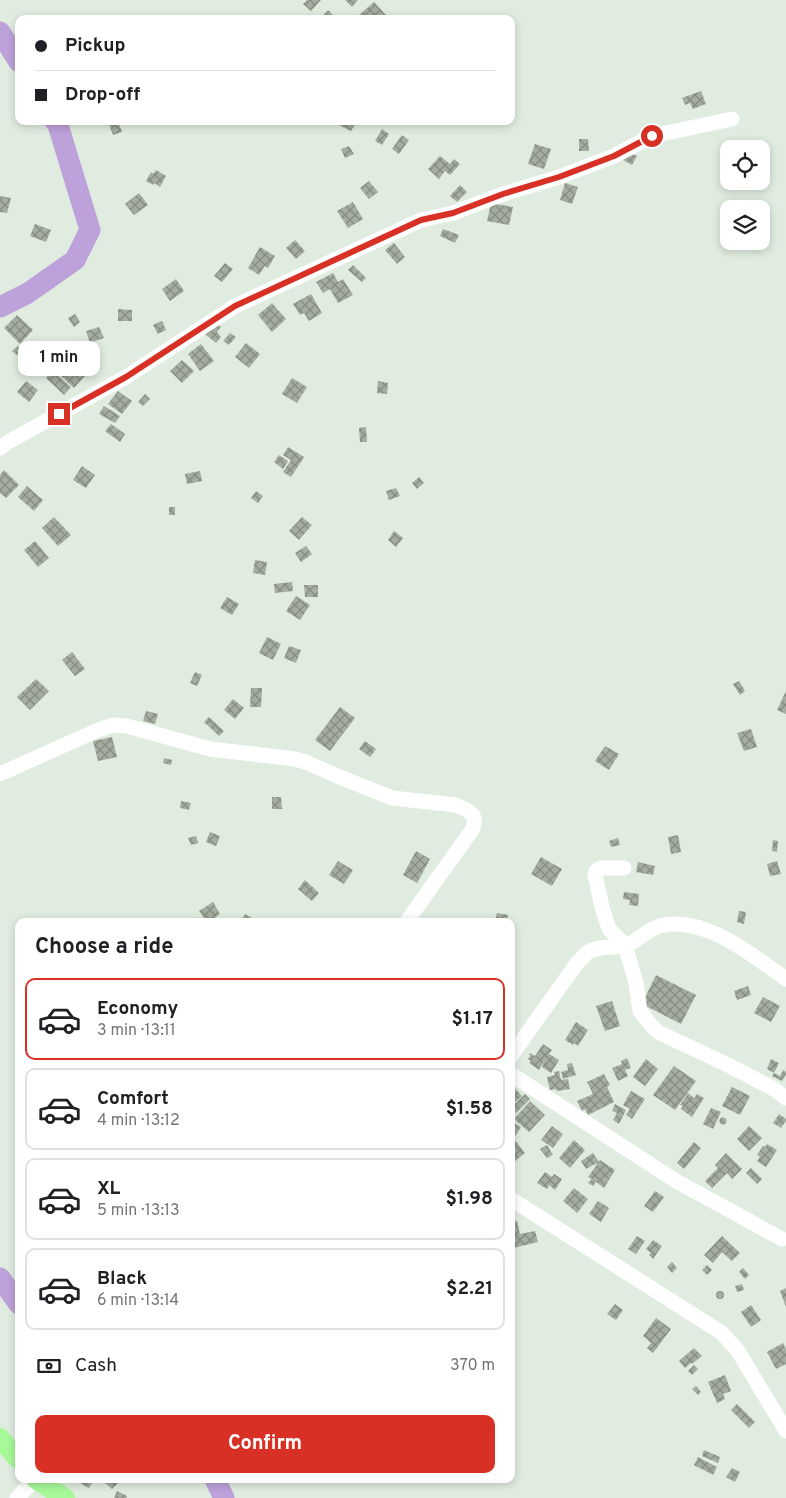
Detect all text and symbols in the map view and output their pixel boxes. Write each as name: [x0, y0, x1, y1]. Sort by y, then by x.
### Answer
text: Pickup: [65, 34, 125, 58]
text: Drop-off: [65, 83, 140, 107]
route start: [641, 125, 663, 147]
map controls: [720, 140, 770, 250]
button: locate: [720, 140, 770, 190]
button: layers: [720, 200, 770, 250]
callout: 1 min: [18, 342, 100, 376]
text: 1 min: [40, 348, 78, 368]
route end: [48, 403, 70, 425]
text: Choose a ride: [35, 934, 173, 961]
icon: car: [37, 997, 82, 1042]
text: Economy: [97, 997, 178, 1021]
text: $1.17: [451, 1007, 493, 1031]
text: 3 min · 13:11: [97, 1021, 176, 1041]
icon: car: [37, 1087, 82, 1132]
text: Comfort: [97, 1087, 169, 1111]
text: $1.58: [446, 1097, 493, 1121]
text: 4 min · 13:12: [97, 1111, 180, 1131]
icon: car: [37, 1177, 82, 1222]
text: XL: [97, 1177, 120, 1201]
text: $1.98: [446, 1187, 493, 1211]
text: 5 min · 13:13: [97, 1201, 180, 1221]
icon: car: [37, 1267, 82, 1312]
text: Black: [97, 1267, 147, 1291]
text: $2.21: [446, 1277, 493, 1301]
text: 6 min · 13:14: [97, 1291, 179, 1311]
icon: cash: [35, 1352, 63, 1380]
text: Cash: [75, 1354, 117, 1378]
text: 370 m: [450, 1356, 495, 1376]
button: Confirm: [35, 1415, 495, 1473]

